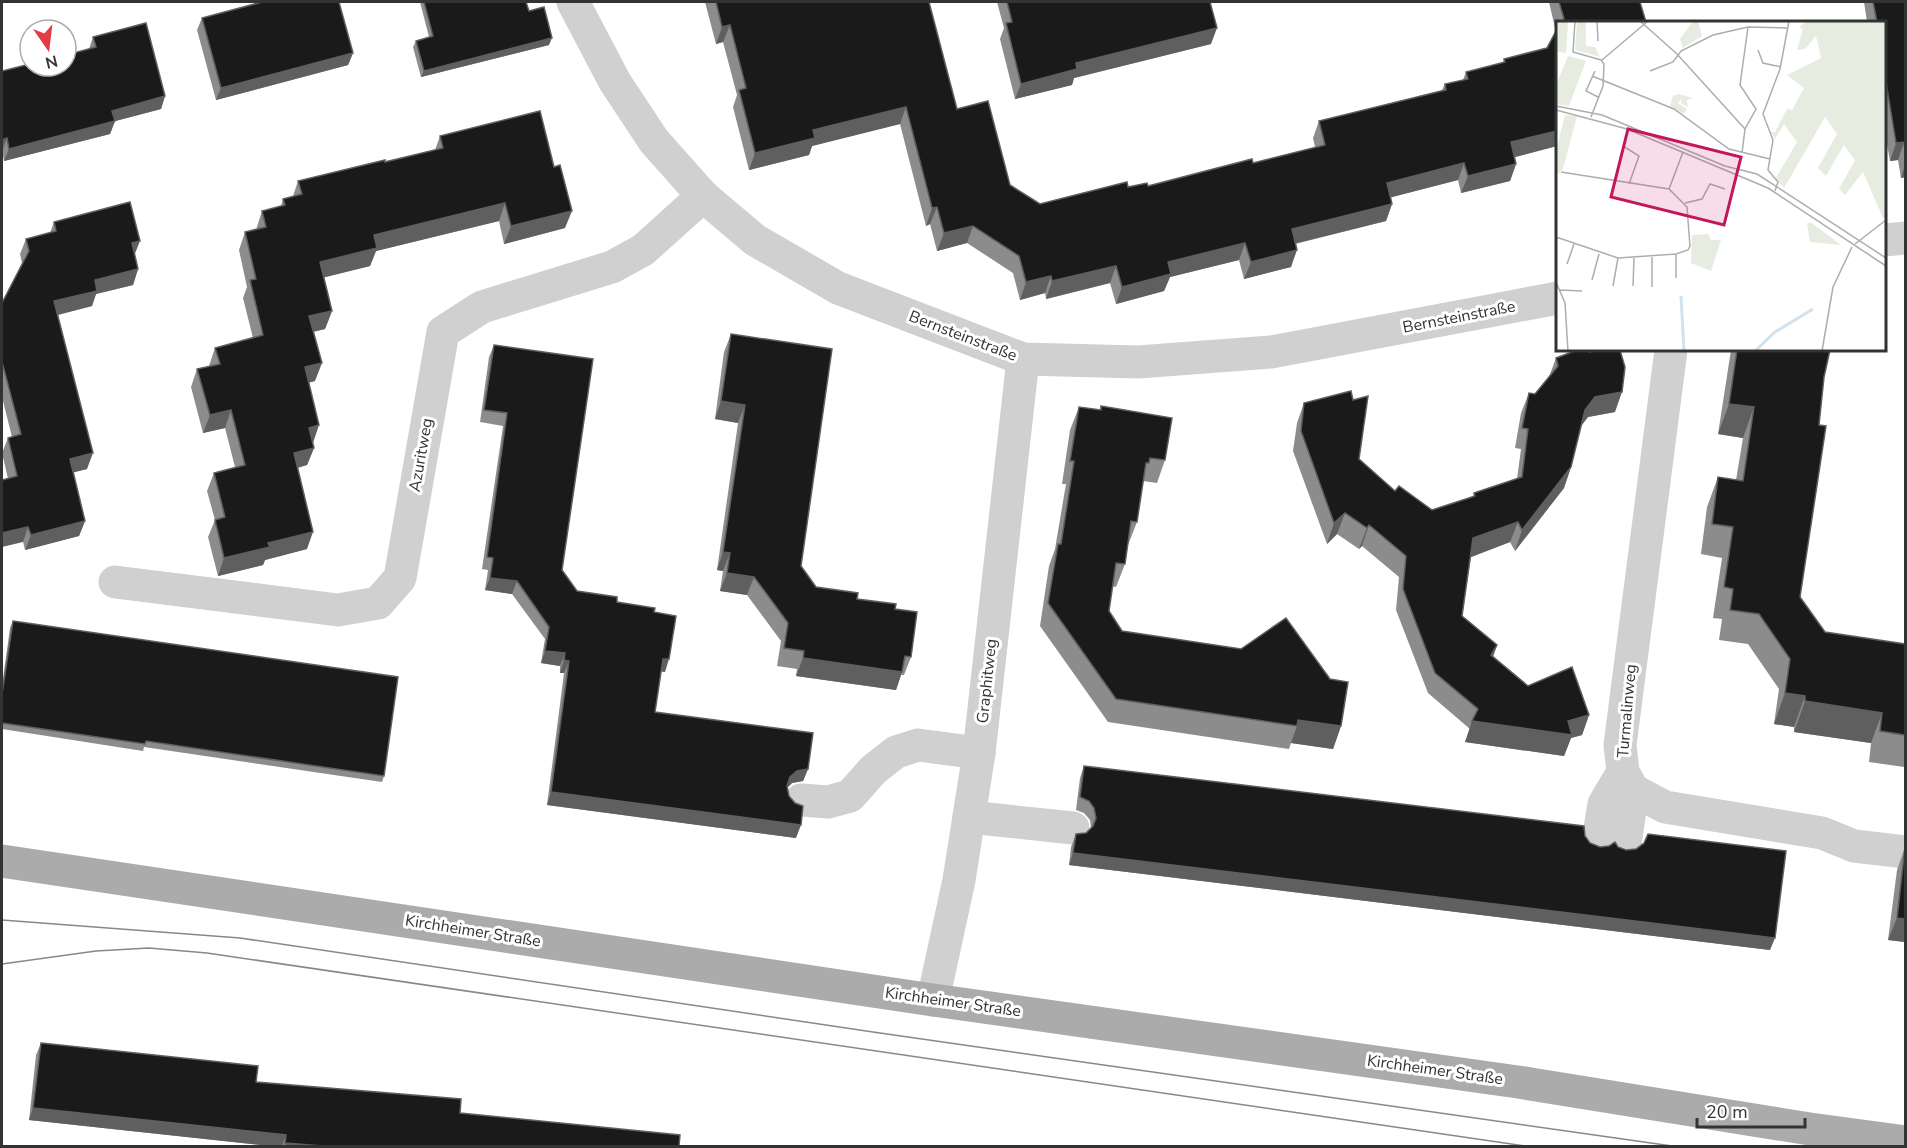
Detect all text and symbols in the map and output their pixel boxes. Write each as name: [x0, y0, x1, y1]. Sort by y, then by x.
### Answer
north arrow: [18, 18, 78, 78]
inset map: [1556, 21, 1886, 351]
text: N: [43, 49, 60, 74]
street label: Bernsteinstraße: [1401, 295, 1517, 339]
street label: Bernsteinstraße: [906, 305, 1020, 367]
street label: Azuritweg: [404, 416, 438, 494]
street label: Graphitweg: [972, 638, 1002, 724]
street label: Turmalinweg: [1612, 663, 1642, 759]
street label: Kirchheimer Straße: [404, 909, 542, 953]
street label: Kirchheimer Straße: [884, 982, 1022, 1022]
street label: Kirchheimer Straße: [1366, 1050, 1504, 1090]
scale bar: [1697, 1091, 1805, 1129]
text: 20 m: [1706, 1100, 1748, 1124]

